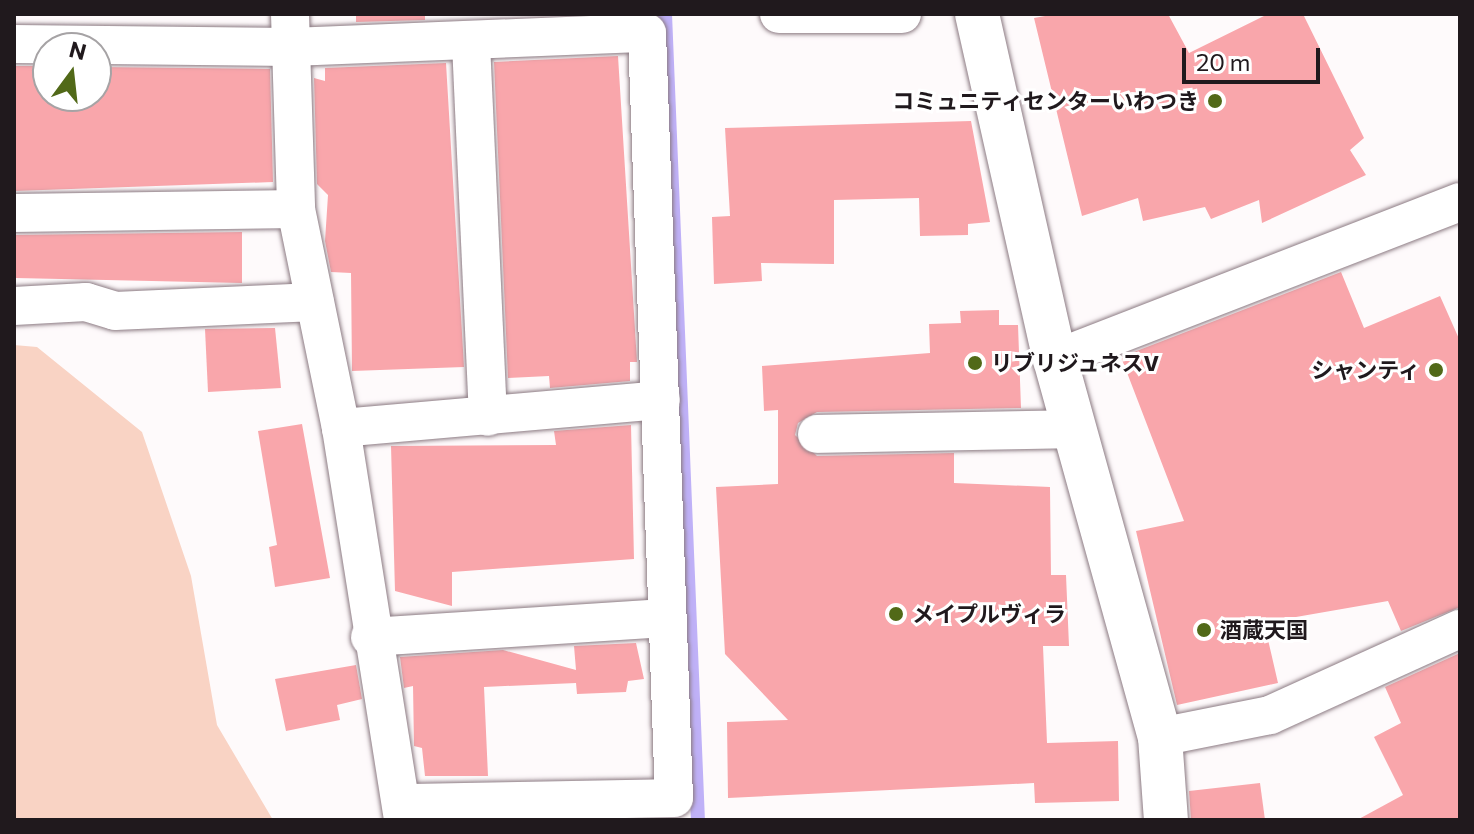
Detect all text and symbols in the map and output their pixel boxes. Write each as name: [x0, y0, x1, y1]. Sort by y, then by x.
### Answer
north arrow: [32, 32, 112, 112]
scale bar: [1186, 32, 1324, 82]
text: N: [66, 35, 89, 65]
text: 20 m: [1196, 47, 1250, 76]
place label: コミュニティセンターいわつき: [891, 88, 1199, 114]
marker: コミュニティセンターいわつき: [1206, 92, 1224, 110]
place label: リブリジュネスV: [991, 350, 1161, 376]
marker: リブリジュネスV: [966, 354, 984, 372]
place label: シャンティ: [1310, 357, 1420, 383]
marker: シャンティ: [1427, 361, 1445, 379]
place label: メイプルヴィラ: [912, 601, 1066, 627]
marker: メイプルヴィラ: [887, 605, 905, 623]
place label: 酒蔵天国: [1220, 617, 1308, 643]
marker: 酒蔵天国: [1195, 621, 1213, 639]

